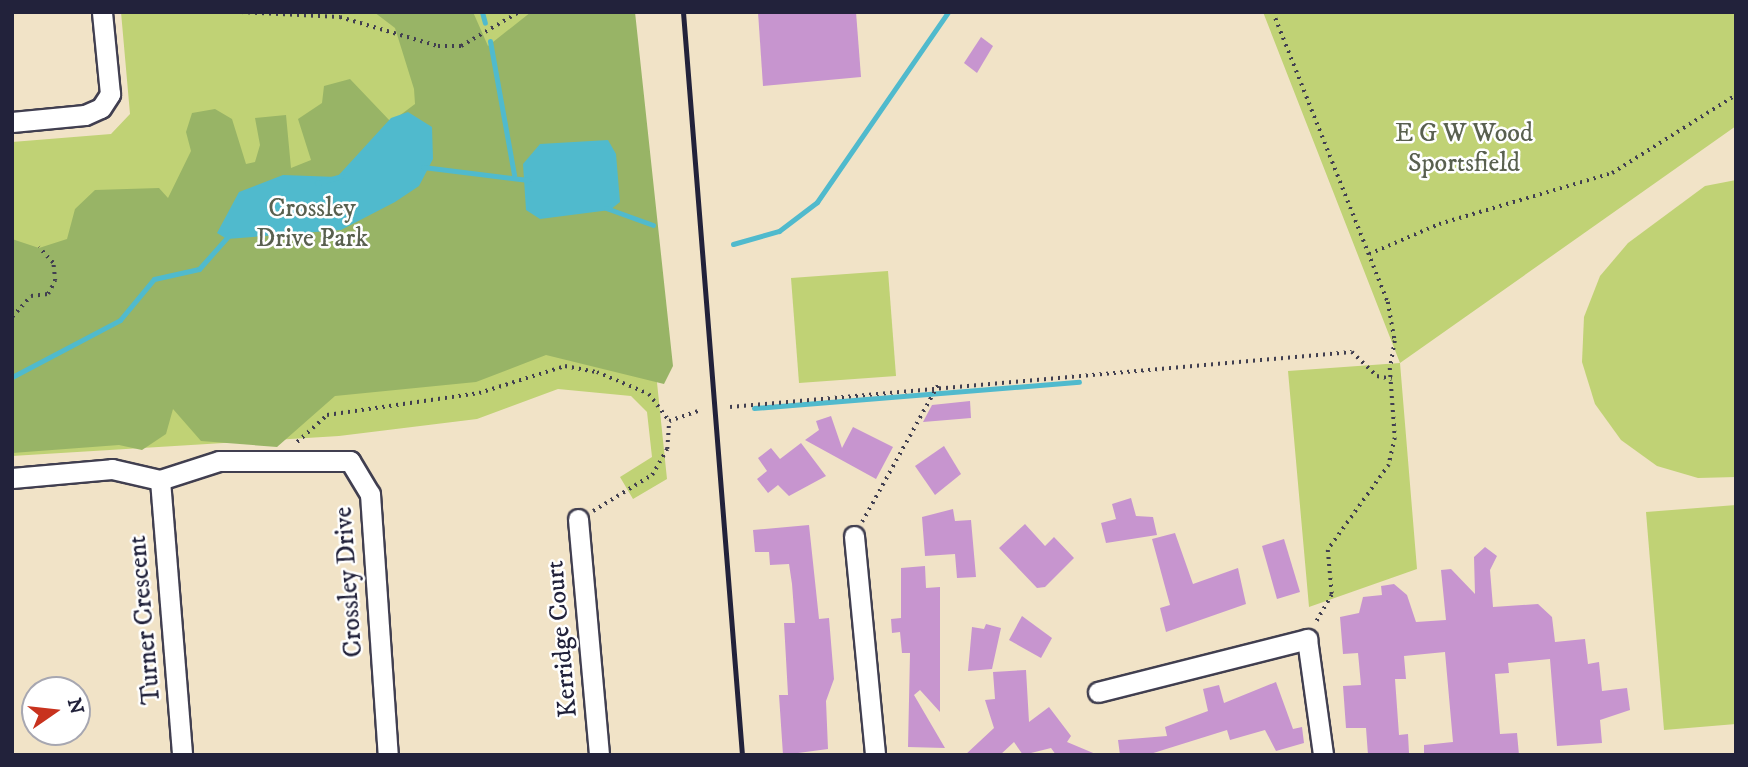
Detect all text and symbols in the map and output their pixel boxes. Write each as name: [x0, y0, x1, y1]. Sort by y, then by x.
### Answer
park label: E G W Wood Sportsfield: [1395, 118, 1533, 180]
park label: Crossley Drive Park: [256, 193, 368, 255]
street label: Crossley Drive: [328, 506, 370, 658]
street label: Turner Crescent: [122, 534, 168, 706]
street label: Kerridge Court: [540, 559, 584, 719]
north arrow: [21, 676, 91, 746]
text: N: [62, 696, 88, 717]

